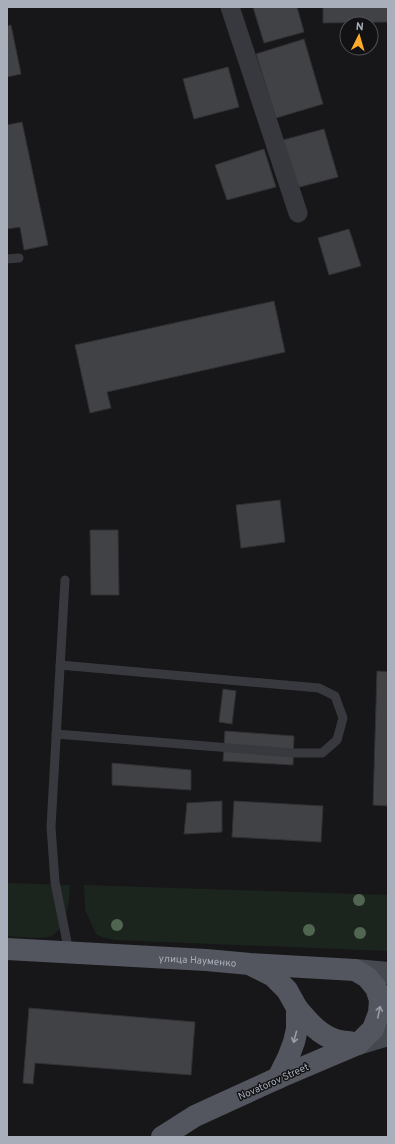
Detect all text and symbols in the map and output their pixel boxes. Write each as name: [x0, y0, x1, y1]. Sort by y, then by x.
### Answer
north arrow: [339, 16, 379, 56]
text: N: [355, 20, 364, 34]
street label: улица Науменко: [158, 952, 237, 971]
one-way arrow: [375, 1005, 383, 1018]
one-way arrow: [291, 1030, 298, 1043]
street label: Novatorov Street: [236, 1061, 311, 1104]

